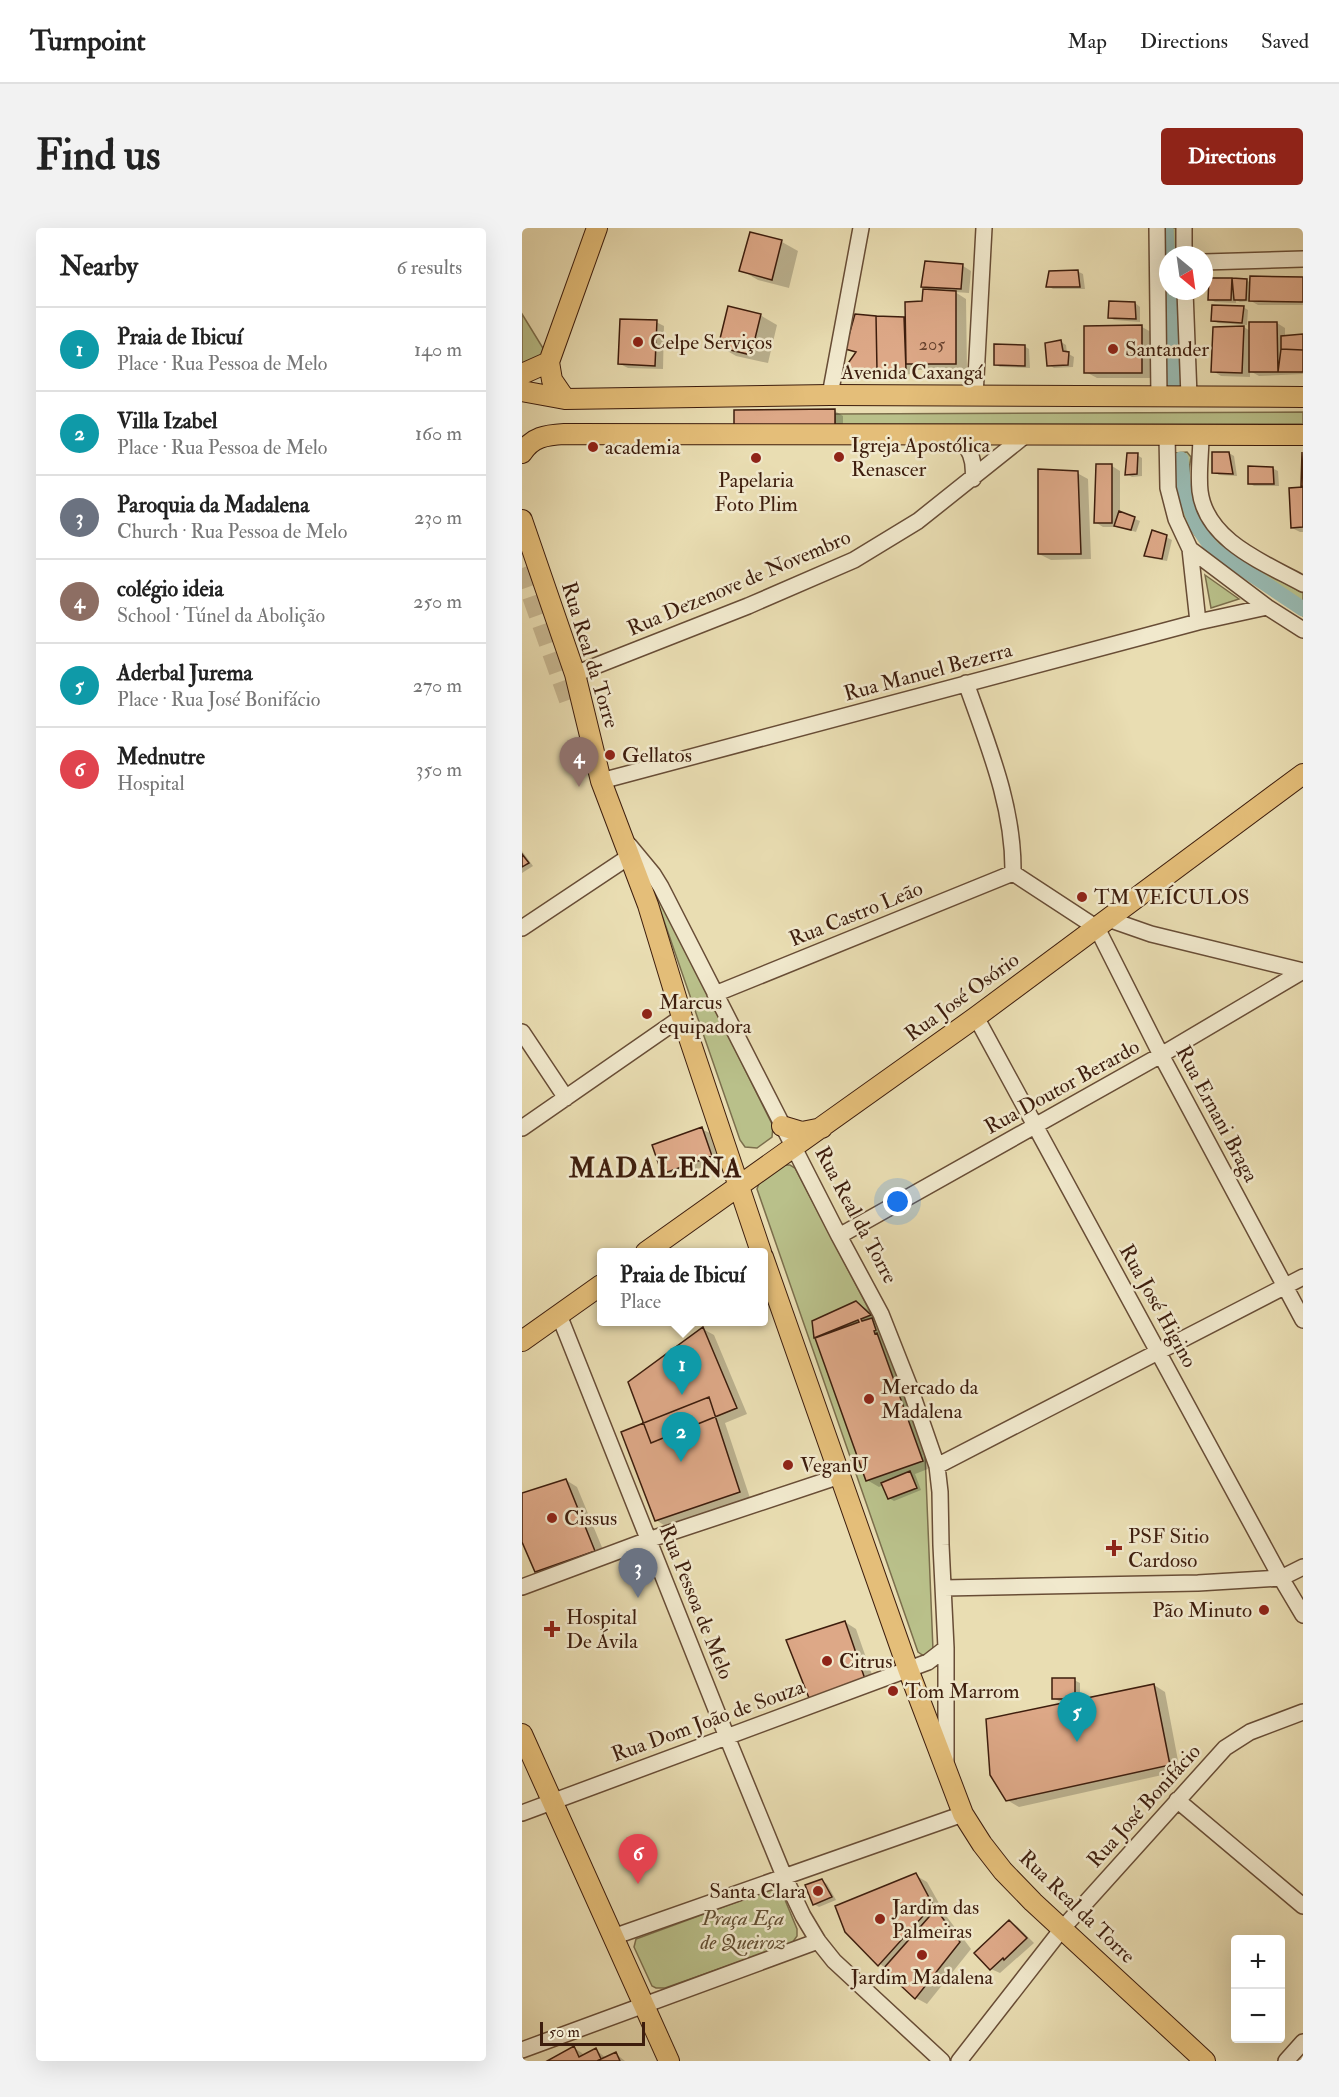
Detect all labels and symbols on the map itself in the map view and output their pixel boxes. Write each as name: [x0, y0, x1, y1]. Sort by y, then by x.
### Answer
north arrow: [1159, 246, 1213, 300]
place label: Celpe Serviços: [650, 329, 772, 356]
house number: 205: [919, 333, 945, 356]
marker: Celpe Serviços: [631, 335, 645, 349]
place label: Santander: [1125, 336, 1209, 363]
marker: Santander: [1106, 342, 1120, 356]
street label: Avenida Caxangá: [840, 359, 983, 386]
place label: Igreja Apostólica Renascer: [851, 432, 991, 483]
place label: academia: [605, 434, 681, 461]
marker: academia: [586, 440, 600, 454]
marker: Igreja Apostólica Renascer: [832, 450, 846, 464]
marker: Papelaria Foto Plim: [749, 451, 763, 465]
place label: Papelaria Foto Plim: [714, 467, 798, 518]
street label: Rua Dezenove de Novembro: [623, 524, 855, 642]
street label: Rua Real da Torre: [555, 579, 625, 732]
street label: Rua Manuel Bezerra: [841, 636, 1016, 707]
pin: 4: [560, 738, 598, 787]
place label: Gellatos: [622, 742, 692, 769]
marker: Gellatos: [603, 748, 617, 762]
street label: Rua Castro Leão: [785, 875, 927, 953]
place label: TM VEÍCULOS: [1094, 884, 1250, 911]
marker: TM VEÍCULOS: [1075, 890, 1089, 904]
street label: Rua José Osório: [899, 946, 1025, 1048]
place label: Marcus equipadora: [659, 989, 752, 1040]
marker: Marcus equipadora: [640, 1007, 654, 1021]
street label: Rua Doutor Berardo: [980, 1033, 1144, 1141]
street label: Rua Ernani Braga: [1170, 1041, 1265, 1187]
street label: Rua Real da Torre: [808, 1142, 904, 1288]
district label: MADALENA: [568, 1152, 743, 1185]
your location: [883, 1187, 912, 1216]
street label: Rua José Higino: [1113, 1240, 1203, 1372]
pin: 1: [662, 1346, 702, 1395]
place label: Mercado da Madalena: [881, 1374, 979, 1425]
marker: Mercado da Madalena: [862, 1392, 876, 1406]
pin: 2: [662, 1412, 700, 1462]
place label: VeganU: [800, 1452, 869, 1479]
marker: VeganU: [781, 1458, 795, 1472]
place label: Cissus: [564, 1505, 617, 1532]
marker: Cissus: [545, 1511, 559, 1525]
street label: Rua Pessoa de Melo: [653, 1521, 739, 1683]
place label: PSF Sitio Cardoso: [1128, 1523, 1209, 1574]
marker: PSF Sitio Cardoso: [1105, 1539, 1123, 1557]
pin: 3: [618, 1548, 658, 1598]
place label: Pão Minuto: [1152, 1597, 1252, 1624]
marker: Pão Minuto: [1257, 1603, 1271, 1617]
place label: Hospital De Ávila: [566, 1604, 638, 1655]
marker: Hospital De Ávila: [543, 1620, 561, 1638]
place label: Citrus: [839, 1648, 892, 1675]
marker: Citrus: [820, 1654, 834, 1668]
street label: Rua Dom João de Souza: [608, 1673, 808, 1768]
place label: Tom Marrom: [905, 1678, 1020, 1705]
marker: Tom Marrom: [886, 1684, 900, 1698]
pin: 5: [1058, 1692, 1096, 1742]
street label: Rua José Bonifácio: [1081, 1739, 1207, 1873]
pin: 6: [618, 1834, 658, 1884]
street label: Rua Real da Torre: [1013, 1845, 1141, 1970]
place label: Santa Clara: [709, 1878, 806, 1905]
marker: Santa Clara: [811, 1884, 825, 1898]
place label: Jardim das Palmeiras: [891, 1894, 979, 1945]
park label: Praça Eça de Queiroz: [699, 1905, 786, 1956]
marker: Jardim das Palmeiras: [873, 1912, 887, 1926]
marker: Jardim Madalena: [915, 1948, 929, 1962]
place label: Jardim Madalena: [850, 1964, 994, 1991]
scale bar: [540, 2019, 645, 2046]

